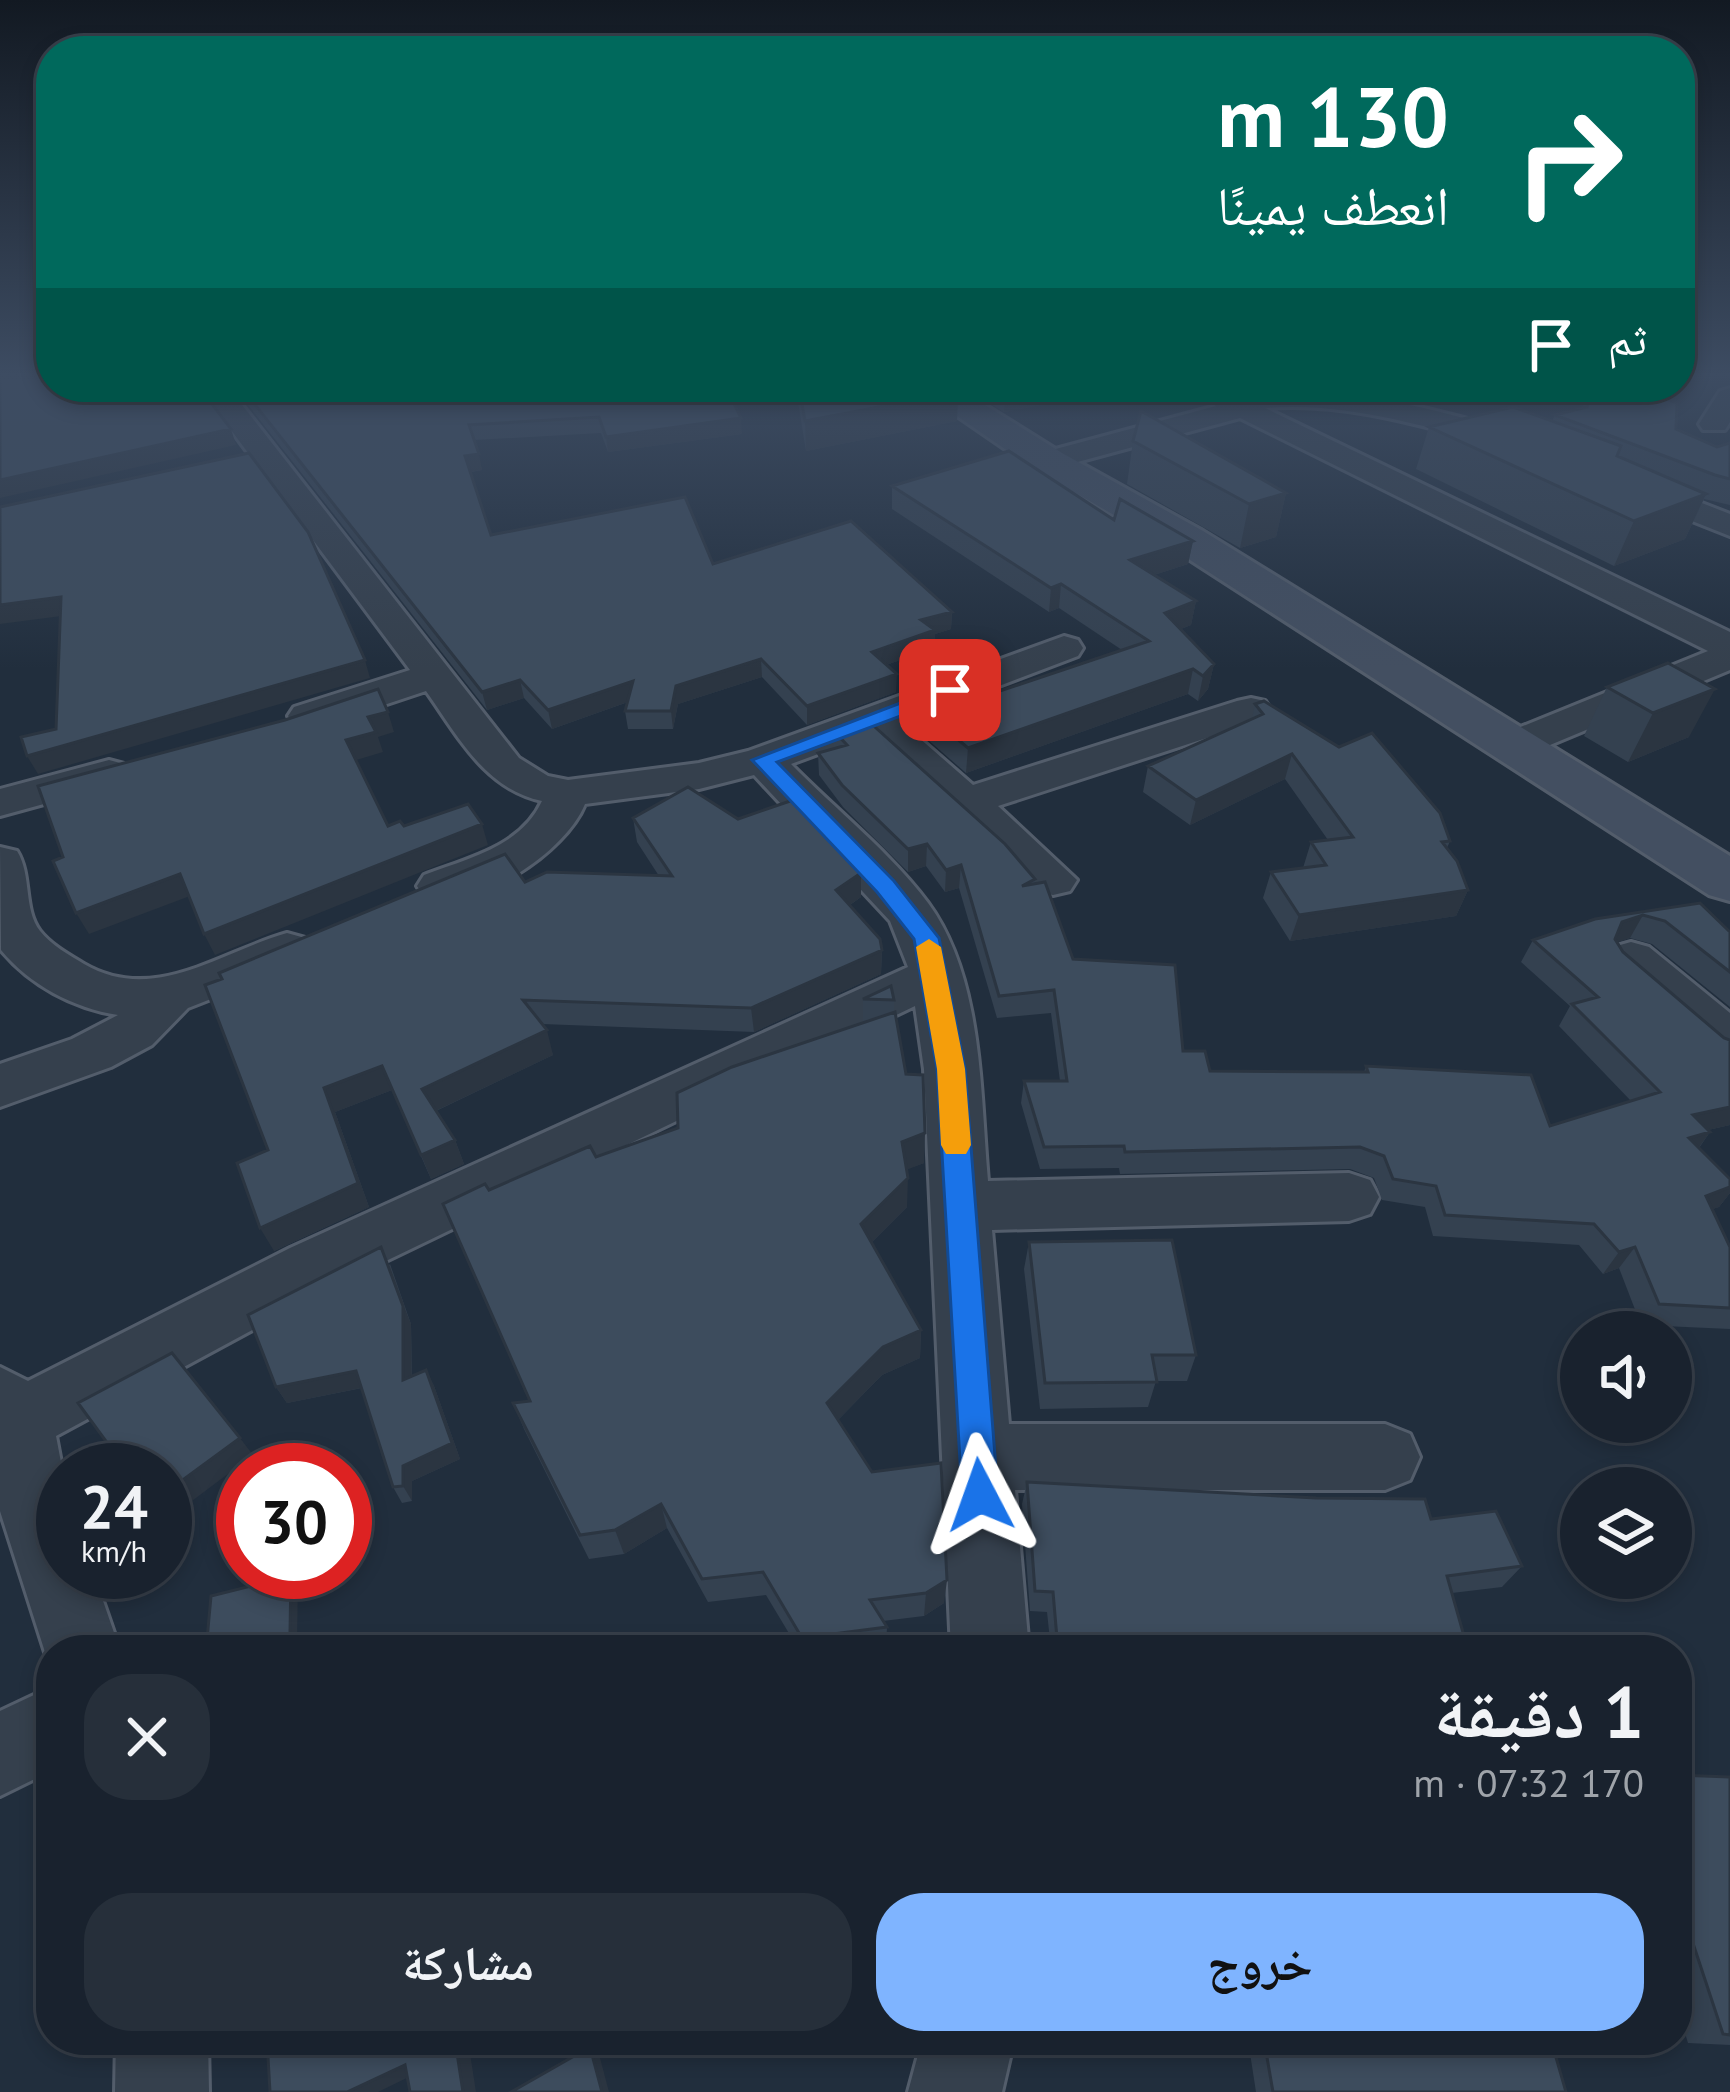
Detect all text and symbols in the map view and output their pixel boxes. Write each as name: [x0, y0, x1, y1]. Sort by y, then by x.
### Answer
text: 130 m: [1217, 61, 1449, 170]
icon: right: [1491, 84, 1647, 240]
text: انعطف يمينًا: [1217, 170, 1449, 240]
text: ثم: [1608, 309, 1647, 367]
icon: arrive: [1518, 312, 1584, 378]
pin: [899, 639, 1001, 741]
icon: arrive: [917, 657, 983, 723]
map controls: [1560, 1311, 1692, 1599]
button: sound: [1560, 1311, 1692, 1443]
position arrow: [917, 1432, 1043, 1558]
speed limit sign: 30: [216, 1443, 372, 1599]
text: 24: [80, 1467, 148, 1545]
button: layers: [1560, 1467, 1692, 1599]
text: km/h: [81, 1531, 147, 1570]
text: 1 دقيقة: [1434, 1665, 1644, 1758]
button: close: [84, 1674, 210, 1800]
text: 170 m · 07:32: [1413, 1757, 1644, 1808]
button: مشاركة: [84, 1893, 852, 2031]
button: خروج: [876, 1893, 1644, 2031]

